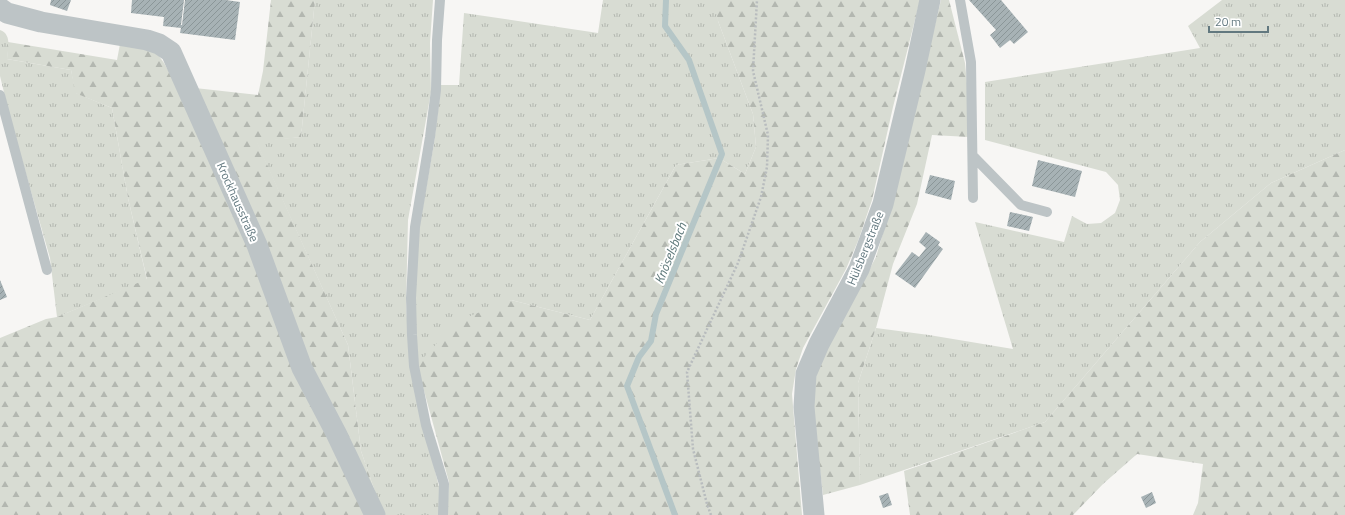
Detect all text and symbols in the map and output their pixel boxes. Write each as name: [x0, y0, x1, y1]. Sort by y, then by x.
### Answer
scale bar: [1209, 8, 1268, 34]
text: 20 m: [1215, 12, 1241, 31]
street label: Krockhausstraße: [212, 159, 264, 245]
street label: Hülsbergstraße: [842, 208, 888, 288]
water label: Knöselsbach: [649, 219, 692, 287]

